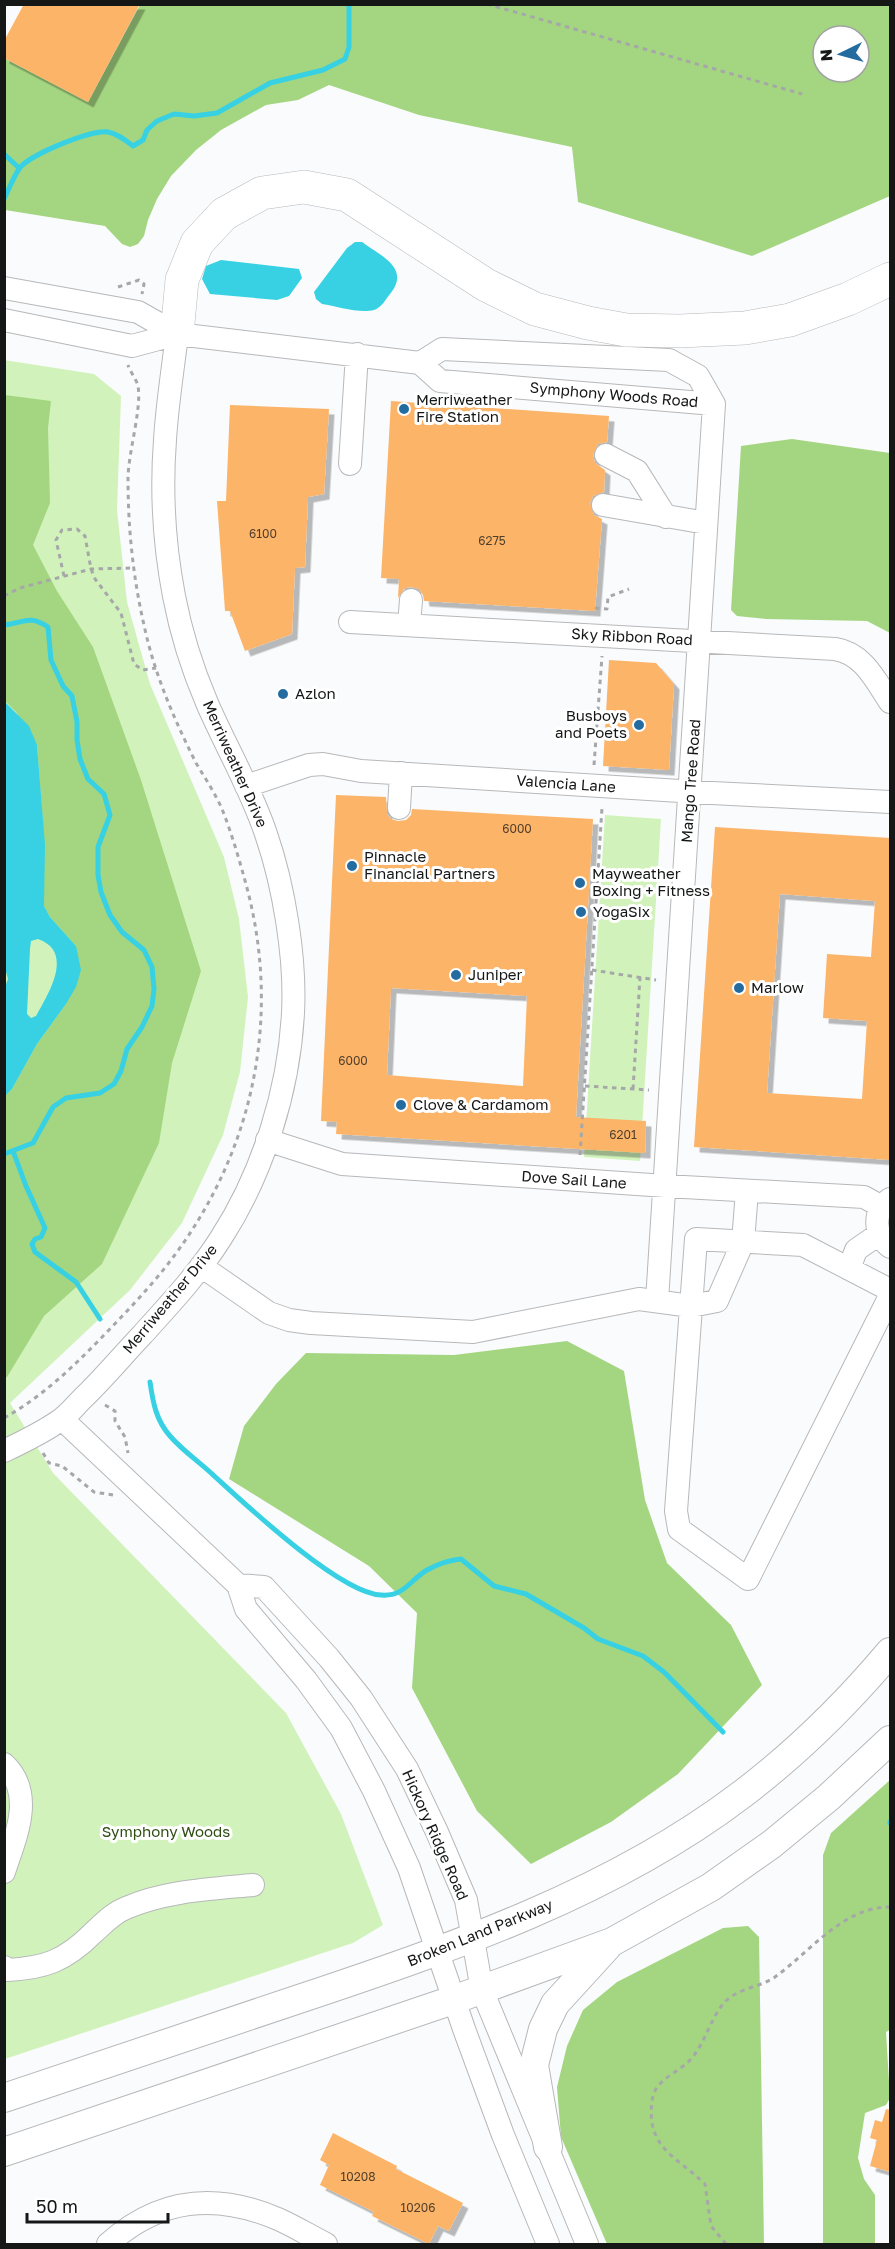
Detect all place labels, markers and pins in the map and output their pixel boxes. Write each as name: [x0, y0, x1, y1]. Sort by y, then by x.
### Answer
place label: Merriweather Fire Station: [416, 390, 512, 425]
marker: Merriweather Fire Station: [397, 402, 411, 416]
place label: Azlon: [295, 684, 336, 702]
marker: Azlon: [276, 687, 290, 701]
place label: Busboys and Poets: [555, 706, 627, 741]
marker: Busboys and Poets: [632, 718, 646, 732]
place label: Pinnacle Financial Partners: [364, 847, 495, 882]
marker: Pinnacle Financial Partners: [345, 859, 359, 873]
place label: Mayweather Boxing + Fitness: [592, 864, 710, 899]
marker: Mayweather Boxing + Fitness: [573, 876, 587, 890]
place label: YogaSix: [593, 902, 650, 920]
marker: YogaSix: [574, 905, 588, 919]
place label: Juniper: [468, 965, 523, 983]
marker: Juniper: [449, 968, 463, 982]
place label: Marlow: [751, 978, 804, 996]
marker: Marlow: [732, 981, 746, 995]
place label: Clove & Cardamom: [413, 1095, 549, 1113]
marker: Clove & Cardamom: [394, 1098, 408, 1112]

